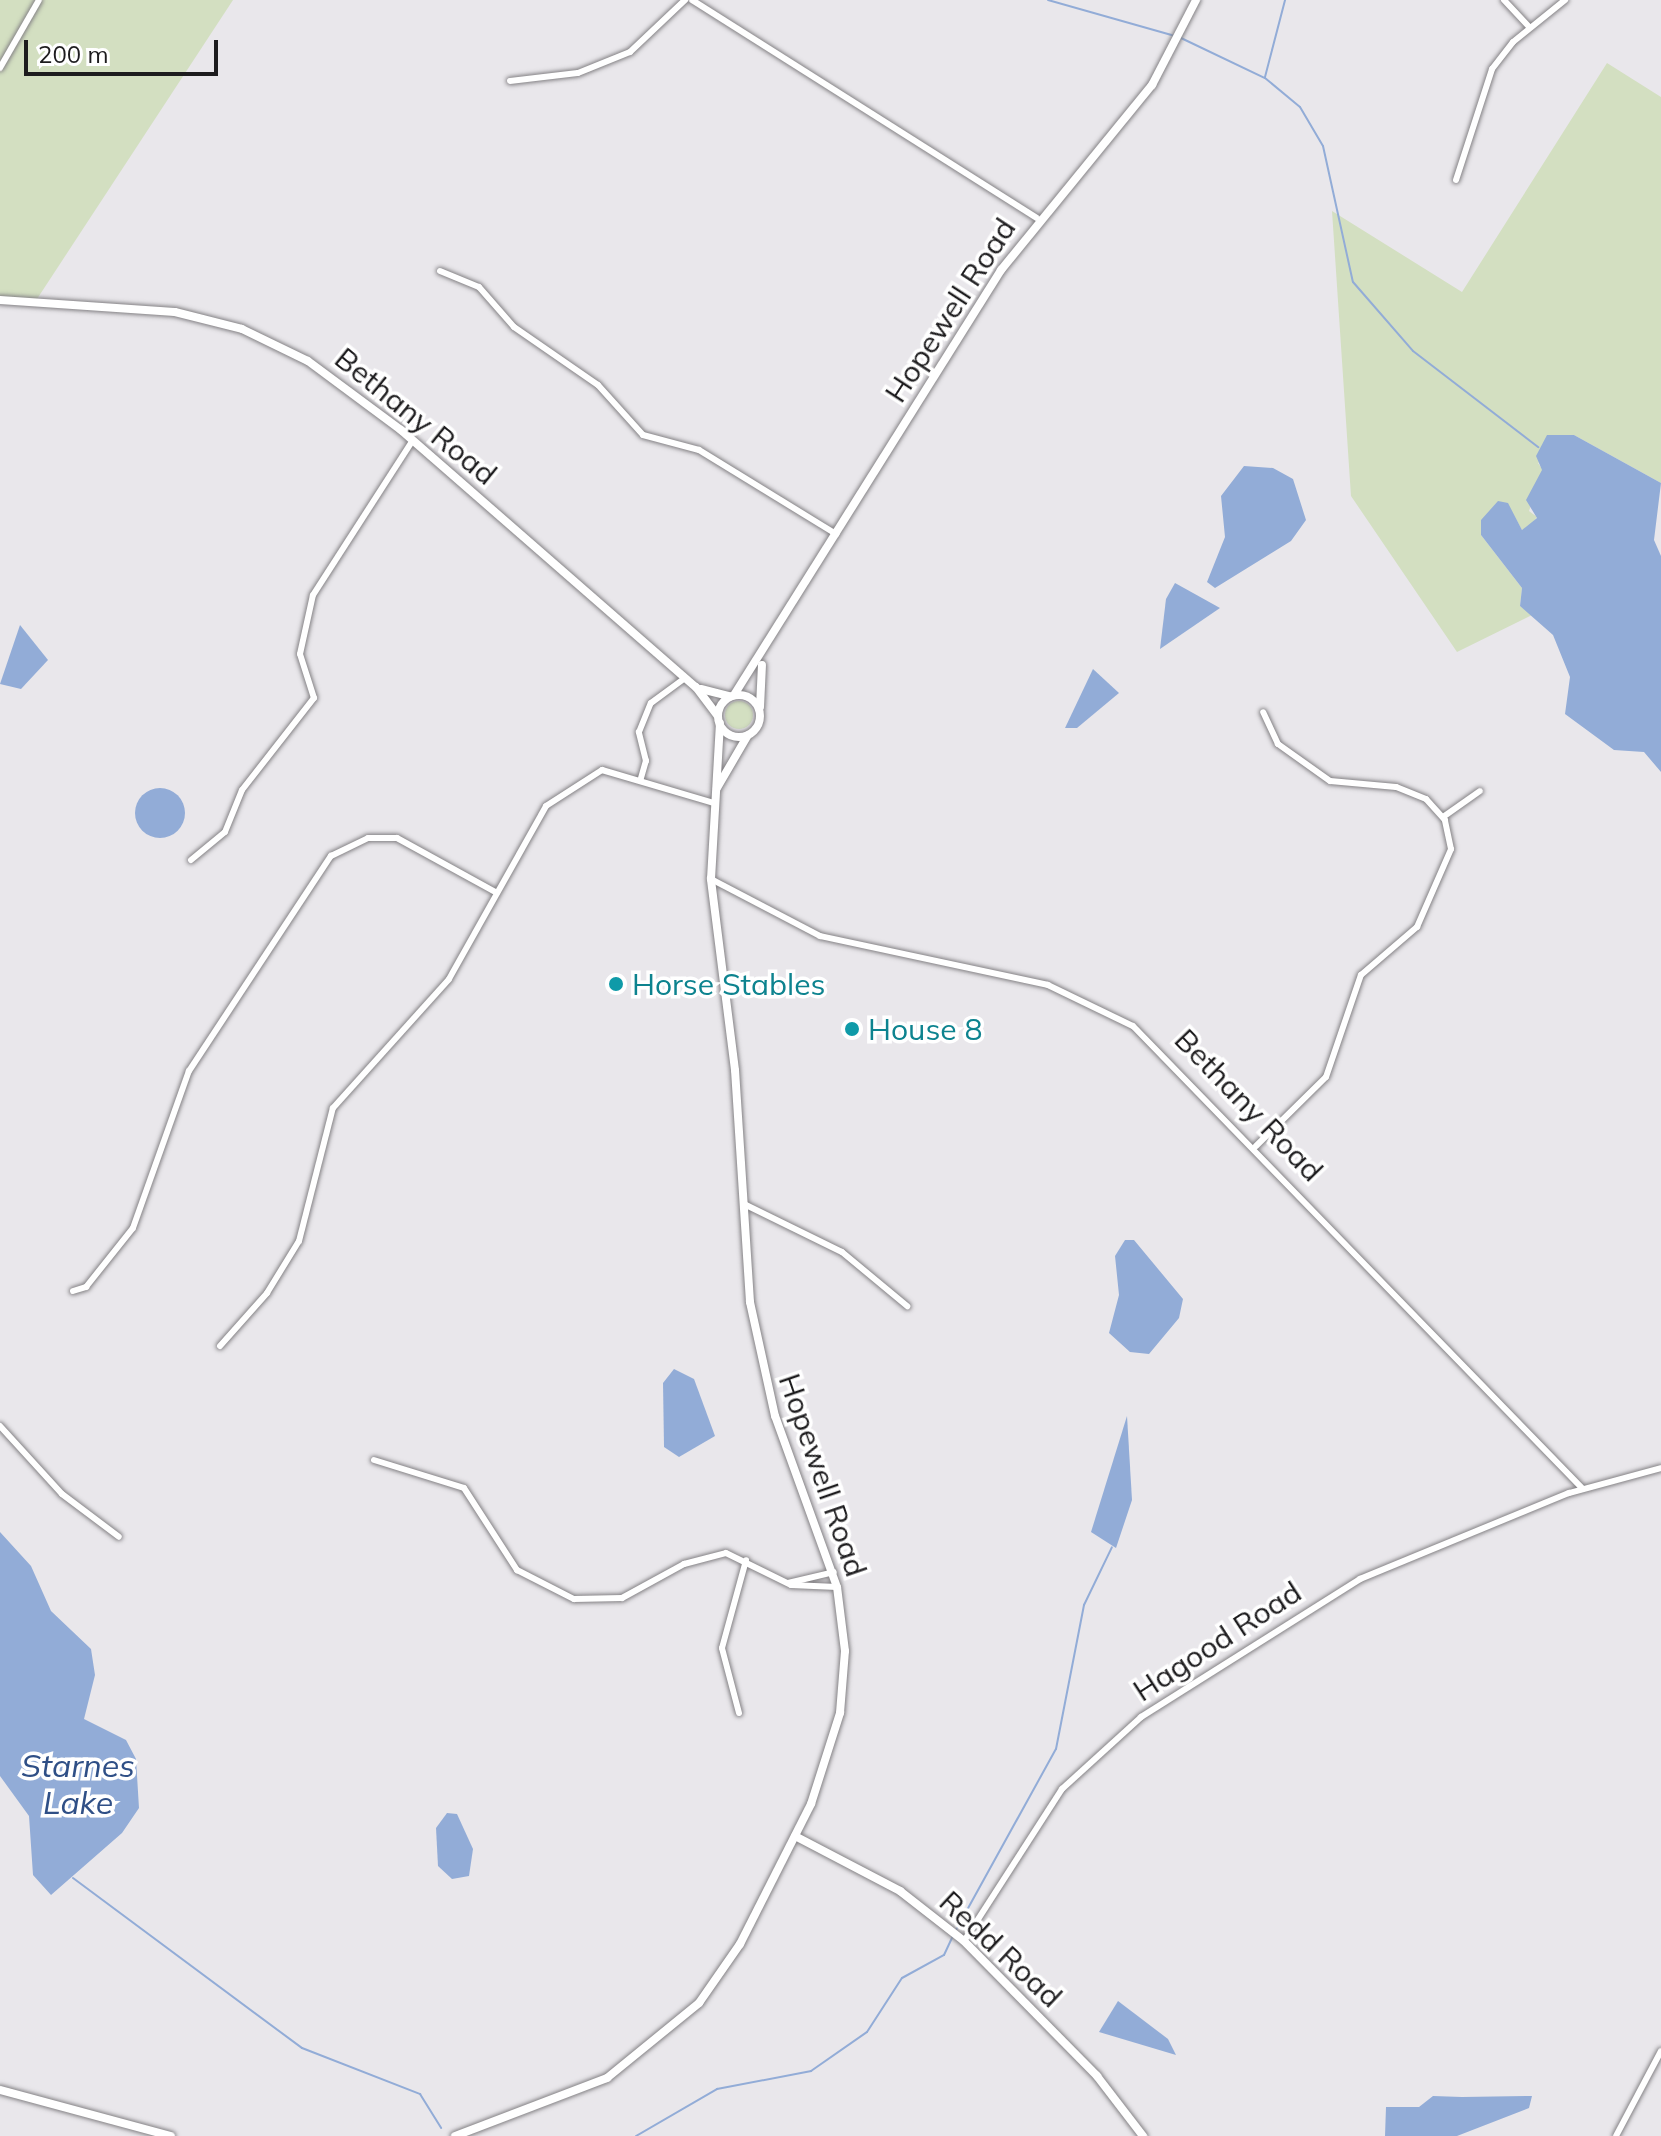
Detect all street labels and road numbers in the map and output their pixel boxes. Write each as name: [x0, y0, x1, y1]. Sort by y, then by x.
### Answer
street label: Hopewell Road: [877, 211, 1023, 409]
street label: Bethany Road: [328, 340, 504, 492]
street label: Bethany Road: [1167, 1021, 1331, 1189]
street label: Hopewell Road: [771, 1369, 875, 1581]
street label: Hagood Road: [1126, 1573, 1308, 1709]
street label: Redd Road: [932, 1883, 1070, 2015]

